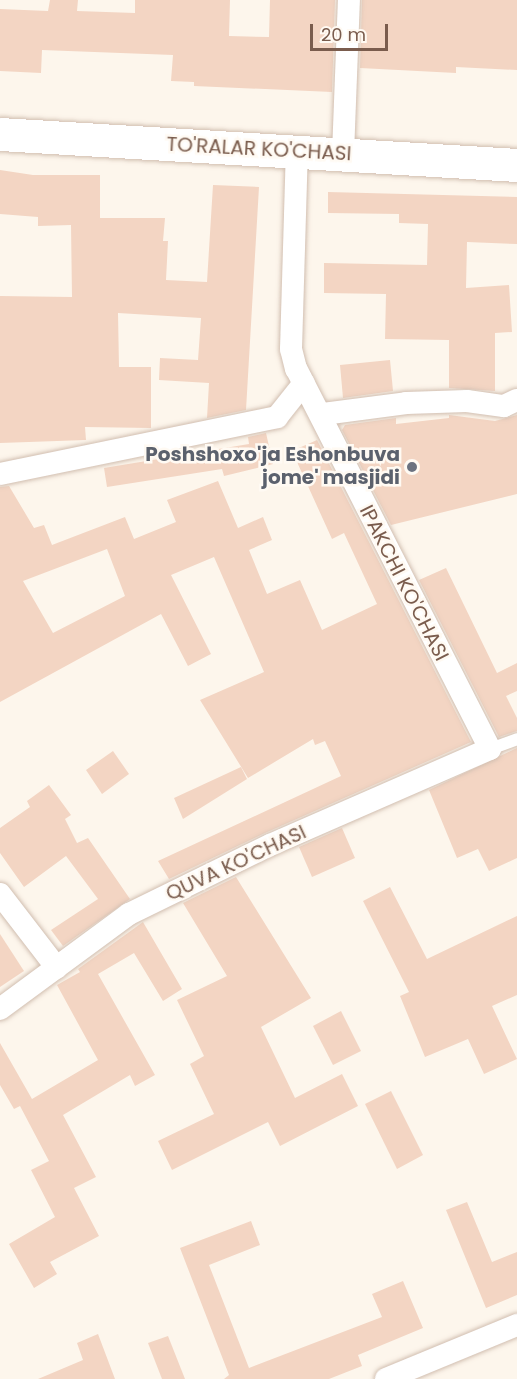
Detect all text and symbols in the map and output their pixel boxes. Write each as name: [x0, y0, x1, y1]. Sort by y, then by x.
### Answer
scale bar: [313, 12, 391, 50]
text: 20 m: [321, 22, 366, 47]
street label: TO'RALAR KO'CHASI: [166, 132, 352, 166]
place label: Poshshoxo'ja Eshonbuva jome' masjidi: [145, 443, 400, 490]
marker: Poshshoxo'ja Eshonbuva jome' masjidi: [405, 460, 419, 474]
street label: IPAKCHI KO'CHASI: [354, 501, 454, 665]
street label: QUVA KO'CHASI: [162, 820, 310, 906]

